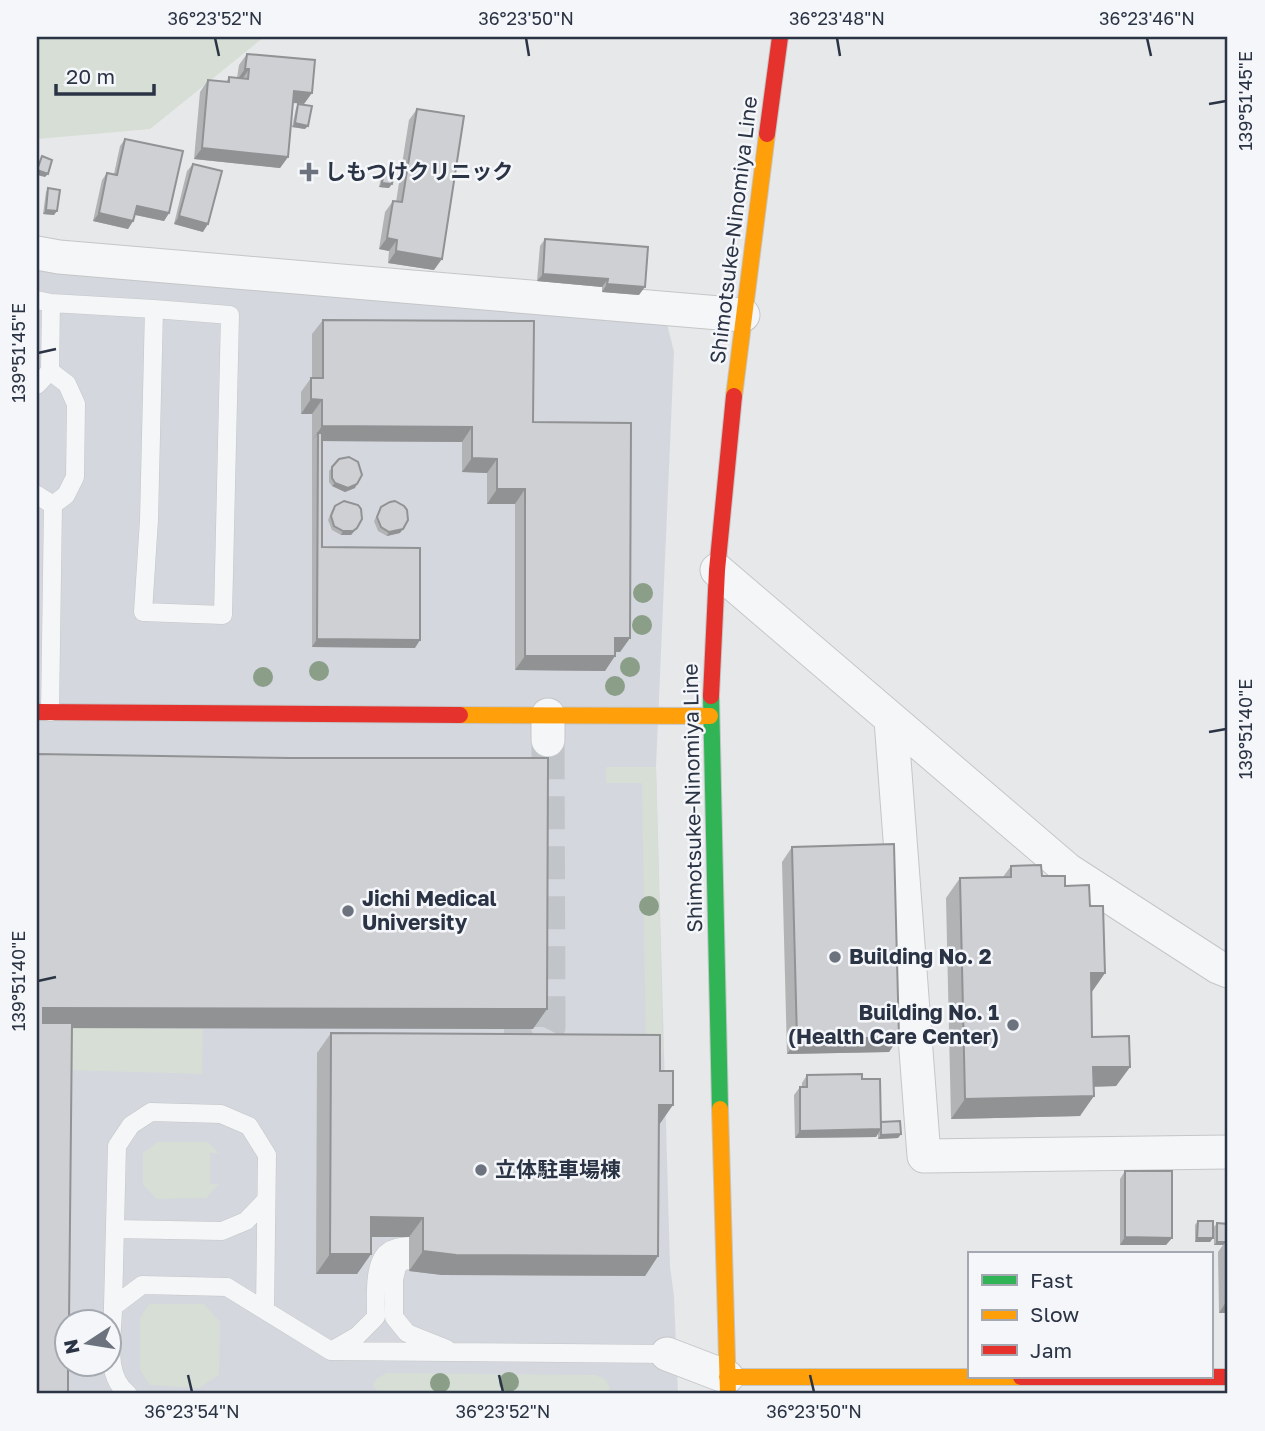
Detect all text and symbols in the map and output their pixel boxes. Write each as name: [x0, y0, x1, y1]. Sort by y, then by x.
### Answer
text: 36°23'52"N: [168, 7, 262, 29]
text: 36°23'50"N: [478, 7, 574, 29]
text: 36°23'48"N: [789, 7, 885, 29]
text: 36°23'46"N: [1099, 7, 1195, 29]
text: 139°51'45"E: [1234, 51, 1256, 151]
scale bar: [56, 52, 154, 96]
text: 20 m: [66, 63, 115, 89]
street label: Shimotsuke-Ninomiya Line: [704, 95, 762, 365]
place label: しもつけクリニック: [325, 158, 513, 184]
marker: しもつけクリニック: [299, 162, 319, 182]
text: 139°51'45"E: [7, 303, 29, 403]
street label: Shimotsuke-Ninomiya Line: [677, 663, 707, 933]
text: 139°51'40"E: [1234, 679, 1256, 779]
place label: Jichi Medical University: [362, 885, 497, 935]
marker: Jichi Medical University: [340, 903, 356, 919]
text: 139°51'40"E: [7, 931, 29, 1031]
place label: Building No. 2: [849, 943, 992, 969]
marker: Building No. 2: [827, 949, 843, 965]
place label: Building No. 1 (Health Care Center): [788, 999, 999, 1049]
marker: Building No. 1 (Health Care Center): [1005, 1017, 1021, 1033]
place label: 立体駐車場棟: [495, 1156, 621, 1182]
marker: 立体駐車場棟: [473, 1162, 489, 1178]
legend: [968, 1252, 1212, 1378]
text: Fast: [1030, 1267, 1073, 1293]
text: Slow: [1030, 1301, 1079, 1327]
north arrow: [52, 1308, 122, 1378]
text: N: [58, 1337, 84, 1356]
text: Jam: [1030, 1337, 1072, 1363]
text: 36°23'54"N: [144, 1400, 240, 1422]
text: 36°23'52"N: [456, 1400, 550, 1422]
text: 36°23'50"N: [766, 1400, 862, 1422]

